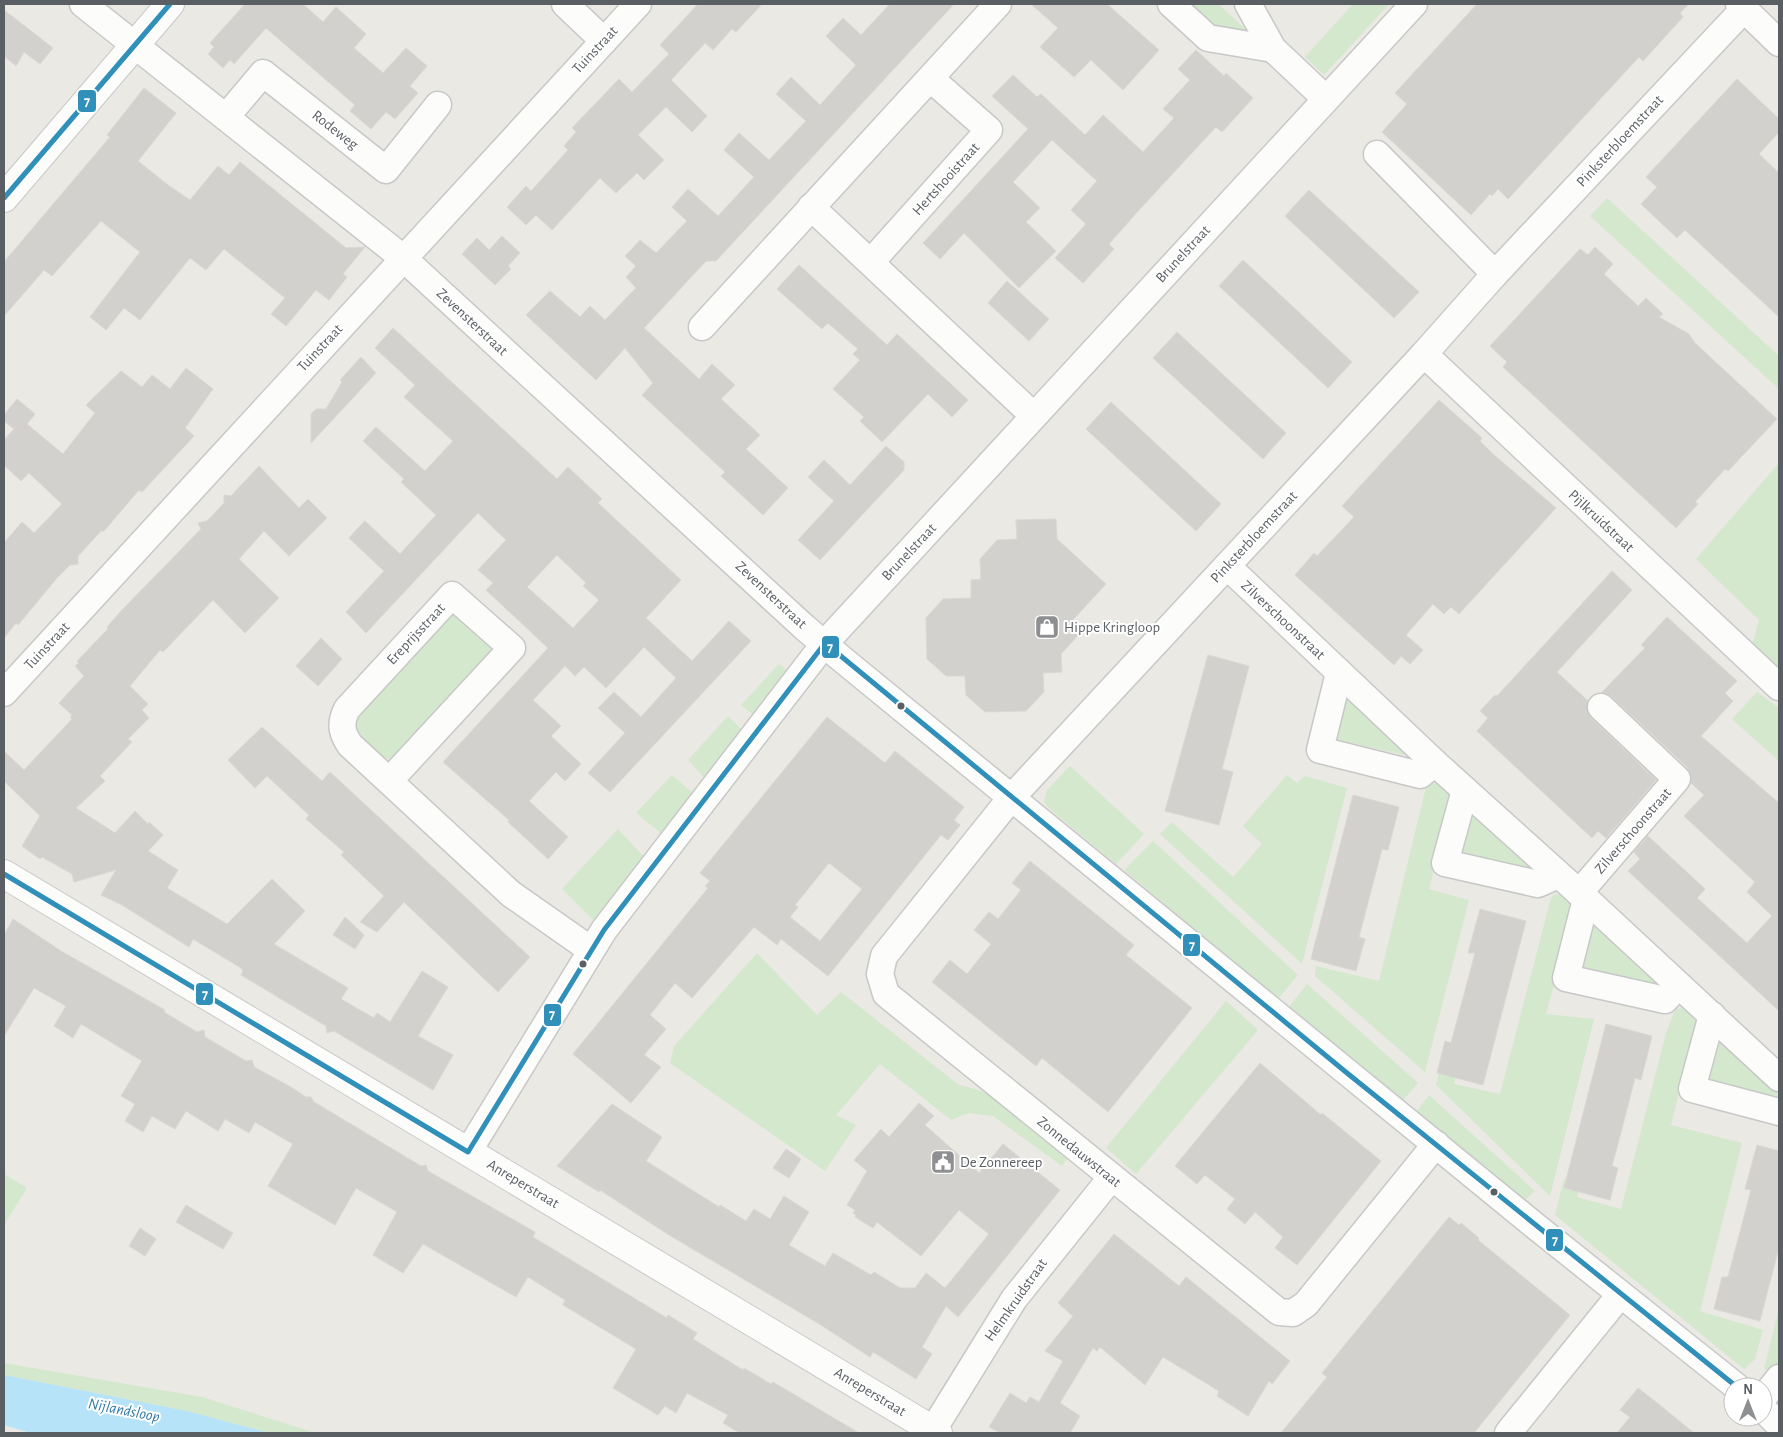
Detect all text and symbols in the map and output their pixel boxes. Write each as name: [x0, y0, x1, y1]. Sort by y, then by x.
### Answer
street label: Tuinstraat: [569, 23, 621, 77]
line badge: 7: [77, 89, 97, 113]
street label: Pinksterbloemstraat: [1574, 92, 1666, 190]
text: 7: [84, 95, 90, 109]
street label: Rodeweg: [309, 108, 361, 153]
street label: Hertshooistraat: [910, 140, 982, 218]
street label: Brunelstraat: [1153, 222, 1213, 286]
street label: Zevensterstraat: [434, 286, 510, 359]
street label: Tuinstraat: [294, 321, 346, 375]
street label: Pijlkruidstraat: [1565, 487, 1637, 555]
street label: Pinksterbloemstraat: [1208, 488, 1300, 586]
street label: Brunelstraat: [879, 520, 939, 584]
street label: Zevensterstraat: [733, 559, 809, 632]
street label: Zilverschoonstraat: [1238, 578, 1328, 663]
street label: Ereprijsstraat: [384, 600, 448, 668]
shop icon: Hippe Kringloop: [1034, 614, 1060, 640]
street label: Tuinstraat: [21, 619, 73, 673]
place label: Hippe Kringloop: [1064, 620, 1160, 635]
line badge: 7: [821, 635, 840, 659]
text: 7: [827, 641, 833, 655]
unlabelled marker: [896, 701, 906, 711]
street label: Zilverschoonstraat: [1592, 785, 1674, 877]
line badge: 7: [1182, 933, 1201, 957]
text: 7: [1189, 939, 1195, 953]
unlabelled marker: [578, 959, 588, 969]
line badge: 7: [195, 982, 214, 1006]
text: 7: [202, 988, 208, 1002]
line badge: 7: [543, 1003, 562, 1027]
text: 7: [549, 1008, 555, 1022]
street label: Zonnedauwstraat: [1034, 1114, 1124, 1190]
public building icon: De Zonnereep: [930, 1149, 956, 1175]
place label: De Zonnereep: [960, 1155, 1042, 1170]
street label: Anreperstraat: [484, 1157, 562, 1211]
unlabelled marker: [1489, 1187, 1499, 1197]
line badge: 7: [1545, 1228, 1564, 1252]
text: 7: [1552, 1234, 1558, 1248]
street label: Helmkruidstraat: [982, 1256, 1050, 1344]
street label: Anreperstraat: [831, 1365, 909, 1419]
north arrow: [1723, 1377, 1773, 1427]
text: N: [1743, 1383, 1753, 1397]
water label: Nijlandsloop: [87, 1395, 161, 1426]

